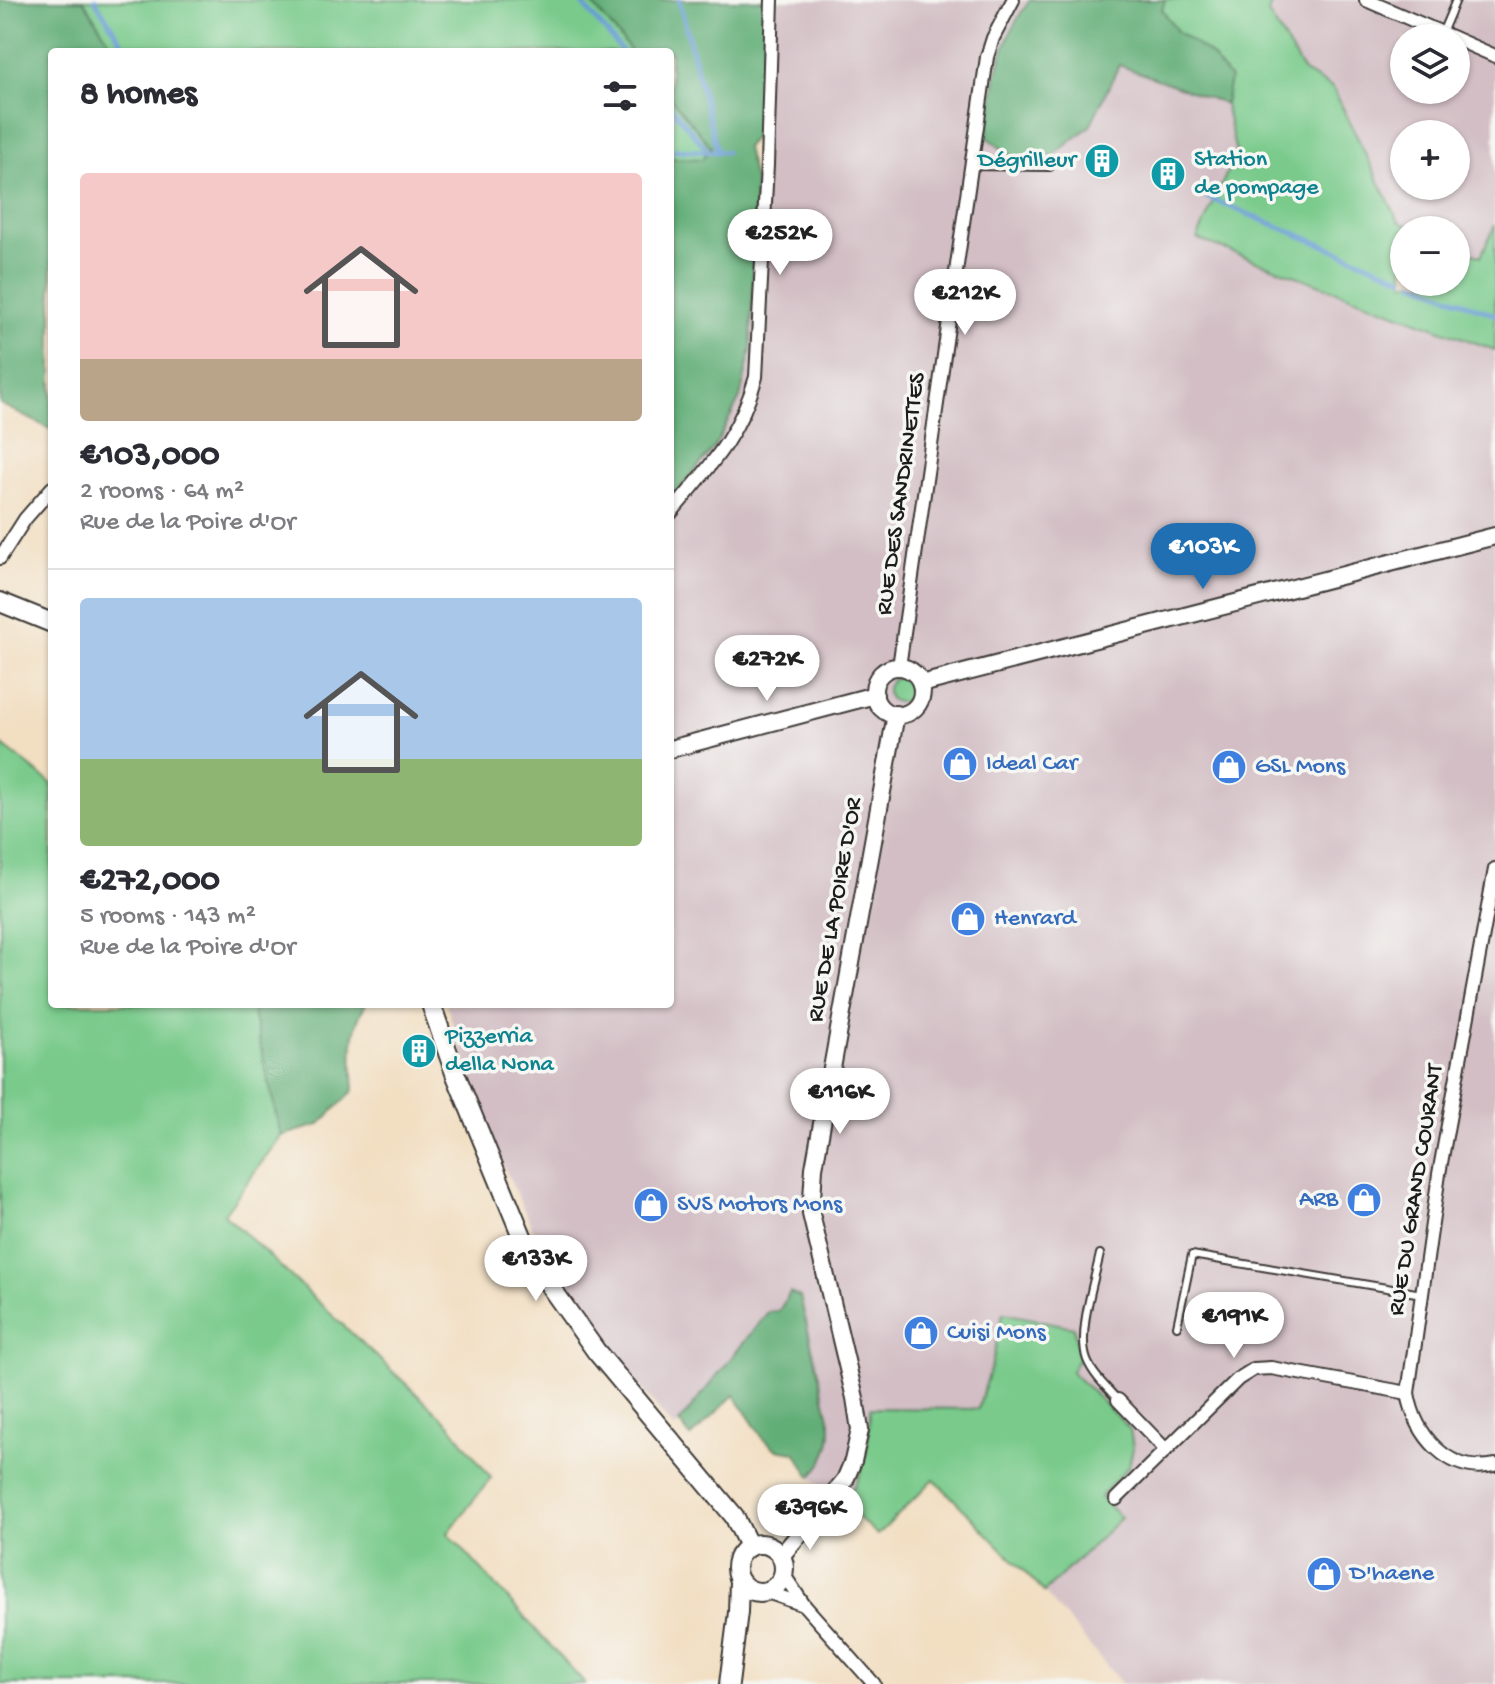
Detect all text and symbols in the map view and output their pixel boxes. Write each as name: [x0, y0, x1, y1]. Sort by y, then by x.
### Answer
map controls: [1390, 24, 1470, 296]
button: layers: [1390, 24, 1470, 104]
icon: filters: [598, 74, 642, 118]
text: 8 homes: [80, 76, 197, 116]
button: +: [1390, 120, 1470, 200]
building icon: Dégrilleur: [1083, 142, 1121, 180]
place label: Station de pompage: [1194, 146, 1319, 203]
place label: Dégrilleur: [976, 147, 1078, 176]
building icon: Station de pompage: [1149, 155, 1187, 193]
pin: €252K: [724, 209, 836, 277]
button: −: [1390, 216, 1470, 296]
text: €252K: [746, 219, 814, 250]
icon: home: [289, 225, 433, 369]
pin: €212K: [909, 269, 1021, 337]
text: €212K: [932, 279, 998, 310]
street label: RUE DES SANDRINETTES: [871, 370, 934, 617]
text: €103,000: [80, 437, 220, 477]
text: 2 rooms · 64 m²: [80, 477, 244, 508]
text: Rue de la Poire d'Or: [80, 508, 295, 539]
pin: €103K: [1147, 523, 1259, 591]
text: €103K: [1169, 533, 1237, 564]
pin: €272K: [711, 635, 823, 703]
text: €272K: [733, 645, 801, 676]
icon: home: [289, 650, 433, 794]
shop icon: Ideal Car: [941, 745, 979, 783]
shop icon: GSL Mons: [1210, 748, 1248, 786]
place label: Ideal Car: [986, 750, 1080, 779]
place label: GSL Mons: [1255, 753, 1346, 782]
street label: RUE DE LA POIRE D'OR: [802, 794, 870, 1024]
text: €272,000: [80, 862, 220, 902]
shop icon: Henrard: [949, 900, 987, 938]
text: 5 rooms · 143 m²: [80, 902, 256, 933]
place label: Henrard: [994, 905, 1078, 934]
text: Rue de la Poire d'Or: [80, 933, 295, 964]
place label: Pizzerria della Nona: [444, 1023, 555, 1080]
building icon: Pizzerria della Nona: [400, 1032, 438, 1070]
street label: RUE DU GRAND COURANT: [1383, 1061, 1451, 1318]
pin: €116K: [784, 1068, 896, 1136]
text: €116K: [808, 1078, 872, 1109]
shop icon: ARB: [1345, 1181, 1383, 1219]
shop icon: SVS Motors Mons: [632, 1186, 670, 1224]
place label: ARB: [1299, 1186, 1339, 1215]
place label: SVS Motors Mons: [677, 1191, 843, 1220]
pin: €133K: [480, 1235, 592, 1303]
text: €133K: [502, 1245, 570, 1276]
pin: €191K: [1178, 1292, 1290, 1360]
text: €191K: [1202, 1302, 1266, 1333]
shop icon: Cuisi Mons: [902, 1314, 940, 1352]
place label: Cuisi Mons: [947, 1319, 1047, 1348]
pin: €396K: [754, 1484, 866, 1552]
text: €396K: [775, 1494, 845, 1525]
shop icon: D'haene: [1305, 1555, 1343, 1593]
place label: D'haene: [1348, 1560, 1435, 1589]

